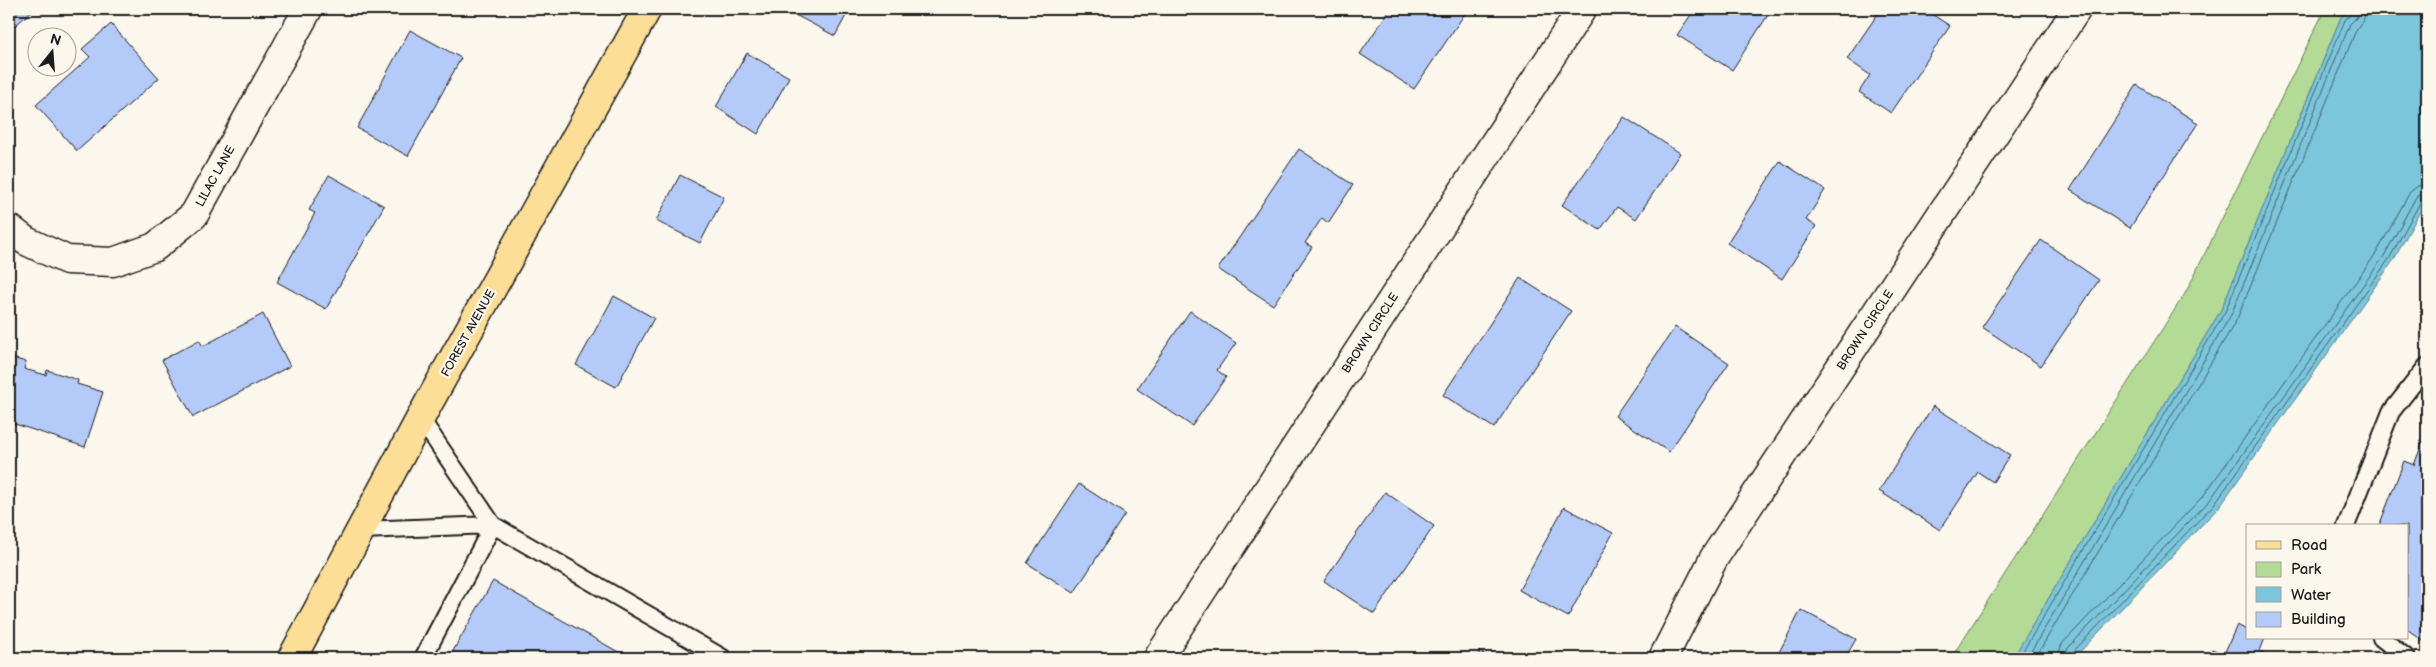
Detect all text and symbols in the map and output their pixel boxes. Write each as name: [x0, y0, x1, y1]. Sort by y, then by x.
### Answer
north arrow: [28, 28, 78, 78]
text: N: [48, 30, 63, 50]
street label: LILAC LANE: [193, 143, 238, 209]
street label: FOREST AVENUE: [438, 287, 499, 380]
street label: BROWN CIRCLE: [1834, 287, 1897, 373]
street label: BROWN CIRCLE: [1339, 290, 1402, 376]
legend: [2246, 524, 2408, 640]
text: Road: [2291, 536, 2327, 555]
text: Park: [2291, 560, 2322, 579]
text: Water: [2291, 586, 2331, 605]
text: Building: [2291, 610, 2346, 629]

